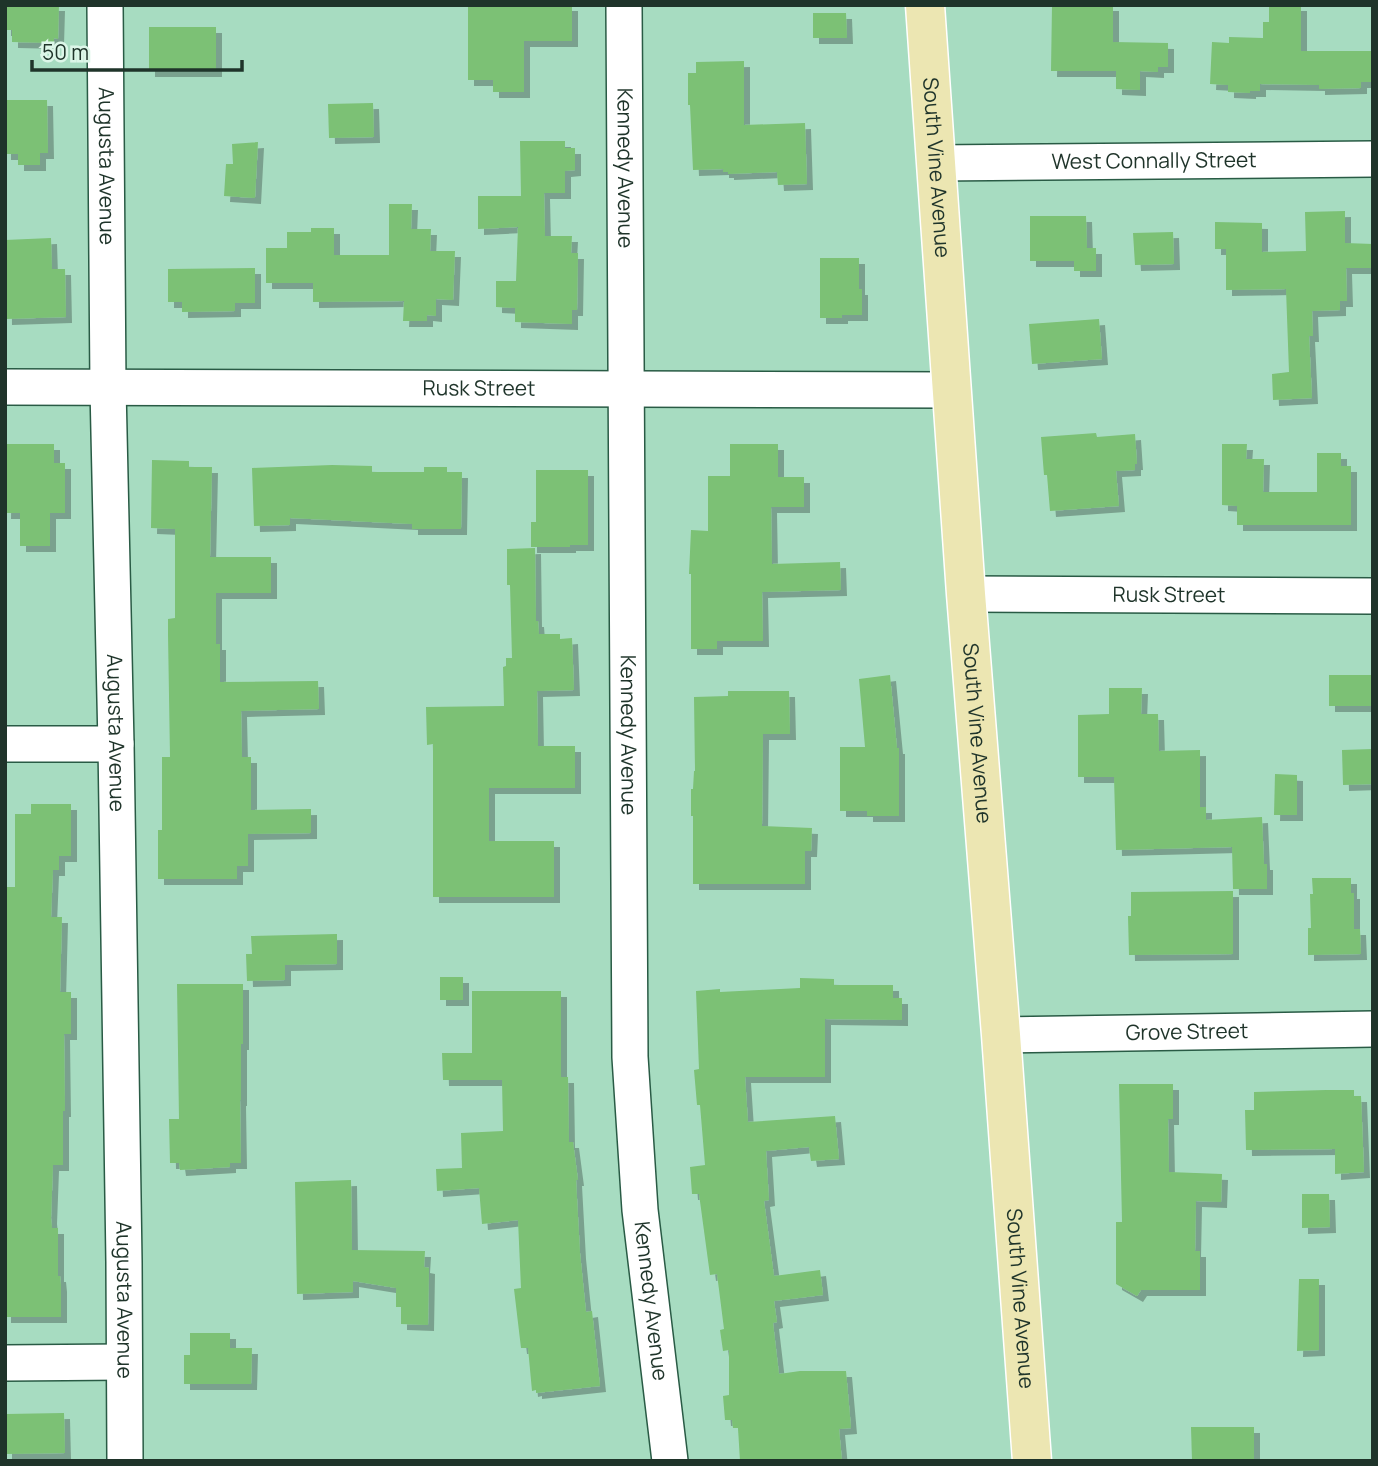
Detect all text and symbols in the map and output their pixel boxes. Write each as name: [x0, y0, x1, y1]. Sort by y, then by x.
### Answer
scale bar: [32, 28, 242, 72]
text: 50 m: [42, 38, 89, 66]
street label: South Vine Avenue: [917, 76, 958, 259]
street label: Augusta Avenue: [93, 87, 122, 245]
street label: Kennedy Avenue: [611, 88, 640, 248]
street label: West Connally Street: [1051, 145, 1257, 175]
street label: Rusk Street: [422, 373, 536, 402]
street label: Rusk Street: [1112, 580, 1226, 608]
street label: South Vine Avenue: [957, 642, 999, 824]
street label: Augusta Avenue: [101, 654, 132, 812]
street label: Kennedy Avenue: [615, 655, 644, 815]
street label: Grove Street: [1125, 1016, 1249, 1046]
street label: South Vine Avenue: [1001, 1207, 1042, 1390]
street label: Kennedy Avenue: [628, 1220, 675, 1382]
street label: Augusta Avenue: [110, 1221, 140, 1379]

